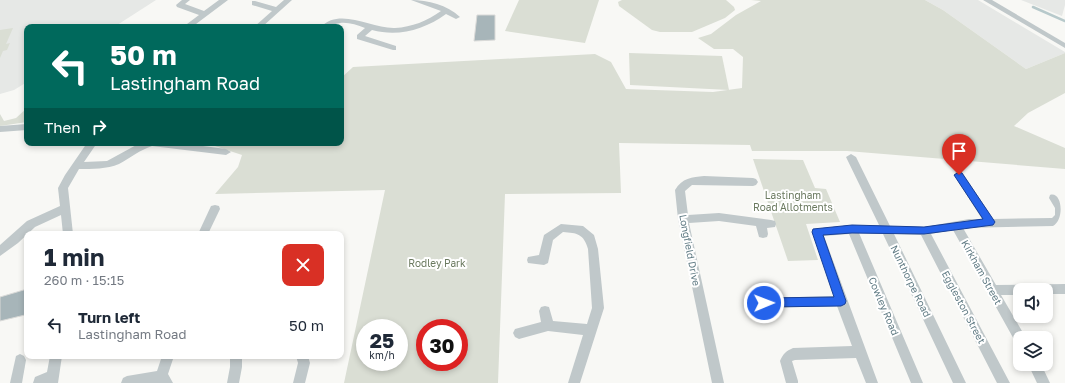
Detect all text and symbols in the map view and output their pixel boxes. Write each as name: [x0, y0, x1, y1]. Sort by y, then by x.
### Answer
text: 50 m: [110, 38, 177, 71]
icon: left: [44, 40, 96, 92]
text: Lastingham Road: [110, 72, 260, 94]
icon: right: [88, 116, 110, 138]
text: Then: [44, 118, 80, 136]
pin: [942, 134, 976, 175]
icon: arrive: [948, 140, 970, 162]
park label: Lastingham Road Allotments: [753, 189, 833, 213]
street label: Longfield Drive: [677, 213, 703, 287]
street label: Kirkham Street: [959, 238, 1005, 306]
text: 1 min: [44, 242, 104, 271]
street label: Nunthorpe Road: [888, 243, 934, 319]
button: close: [282, 244, 324, 286]
park label: Rodley Park: [408, 257, 466, 269]
street label: Eggleston Street: [940, 269, 988, 345]
text: 260 m · 15:15: [44, 272, 124, 288]
street label: Cowley Road: [866, 275, 902, 337]
position arrow: [743, 282, 785, 324]
map controls: [1013, 283, 1053, 371]
button: sound: [1013, 283, 1053, 323]
text: Turn left: [78, 308, 140, 326]
icon: left: [44, 314, 66, 336]
text: 50 m: [289, 316, 324, 334]
speed limit sign: 30: [416, 319, 468, 371]
text: Lastingham Road: [78, 326, 186, 342]
text: 25: [370, 328, 394, 352]
button: layers: [1013, 331, 1053, 371]
text: km/h: [369, 349, 395, 361]

